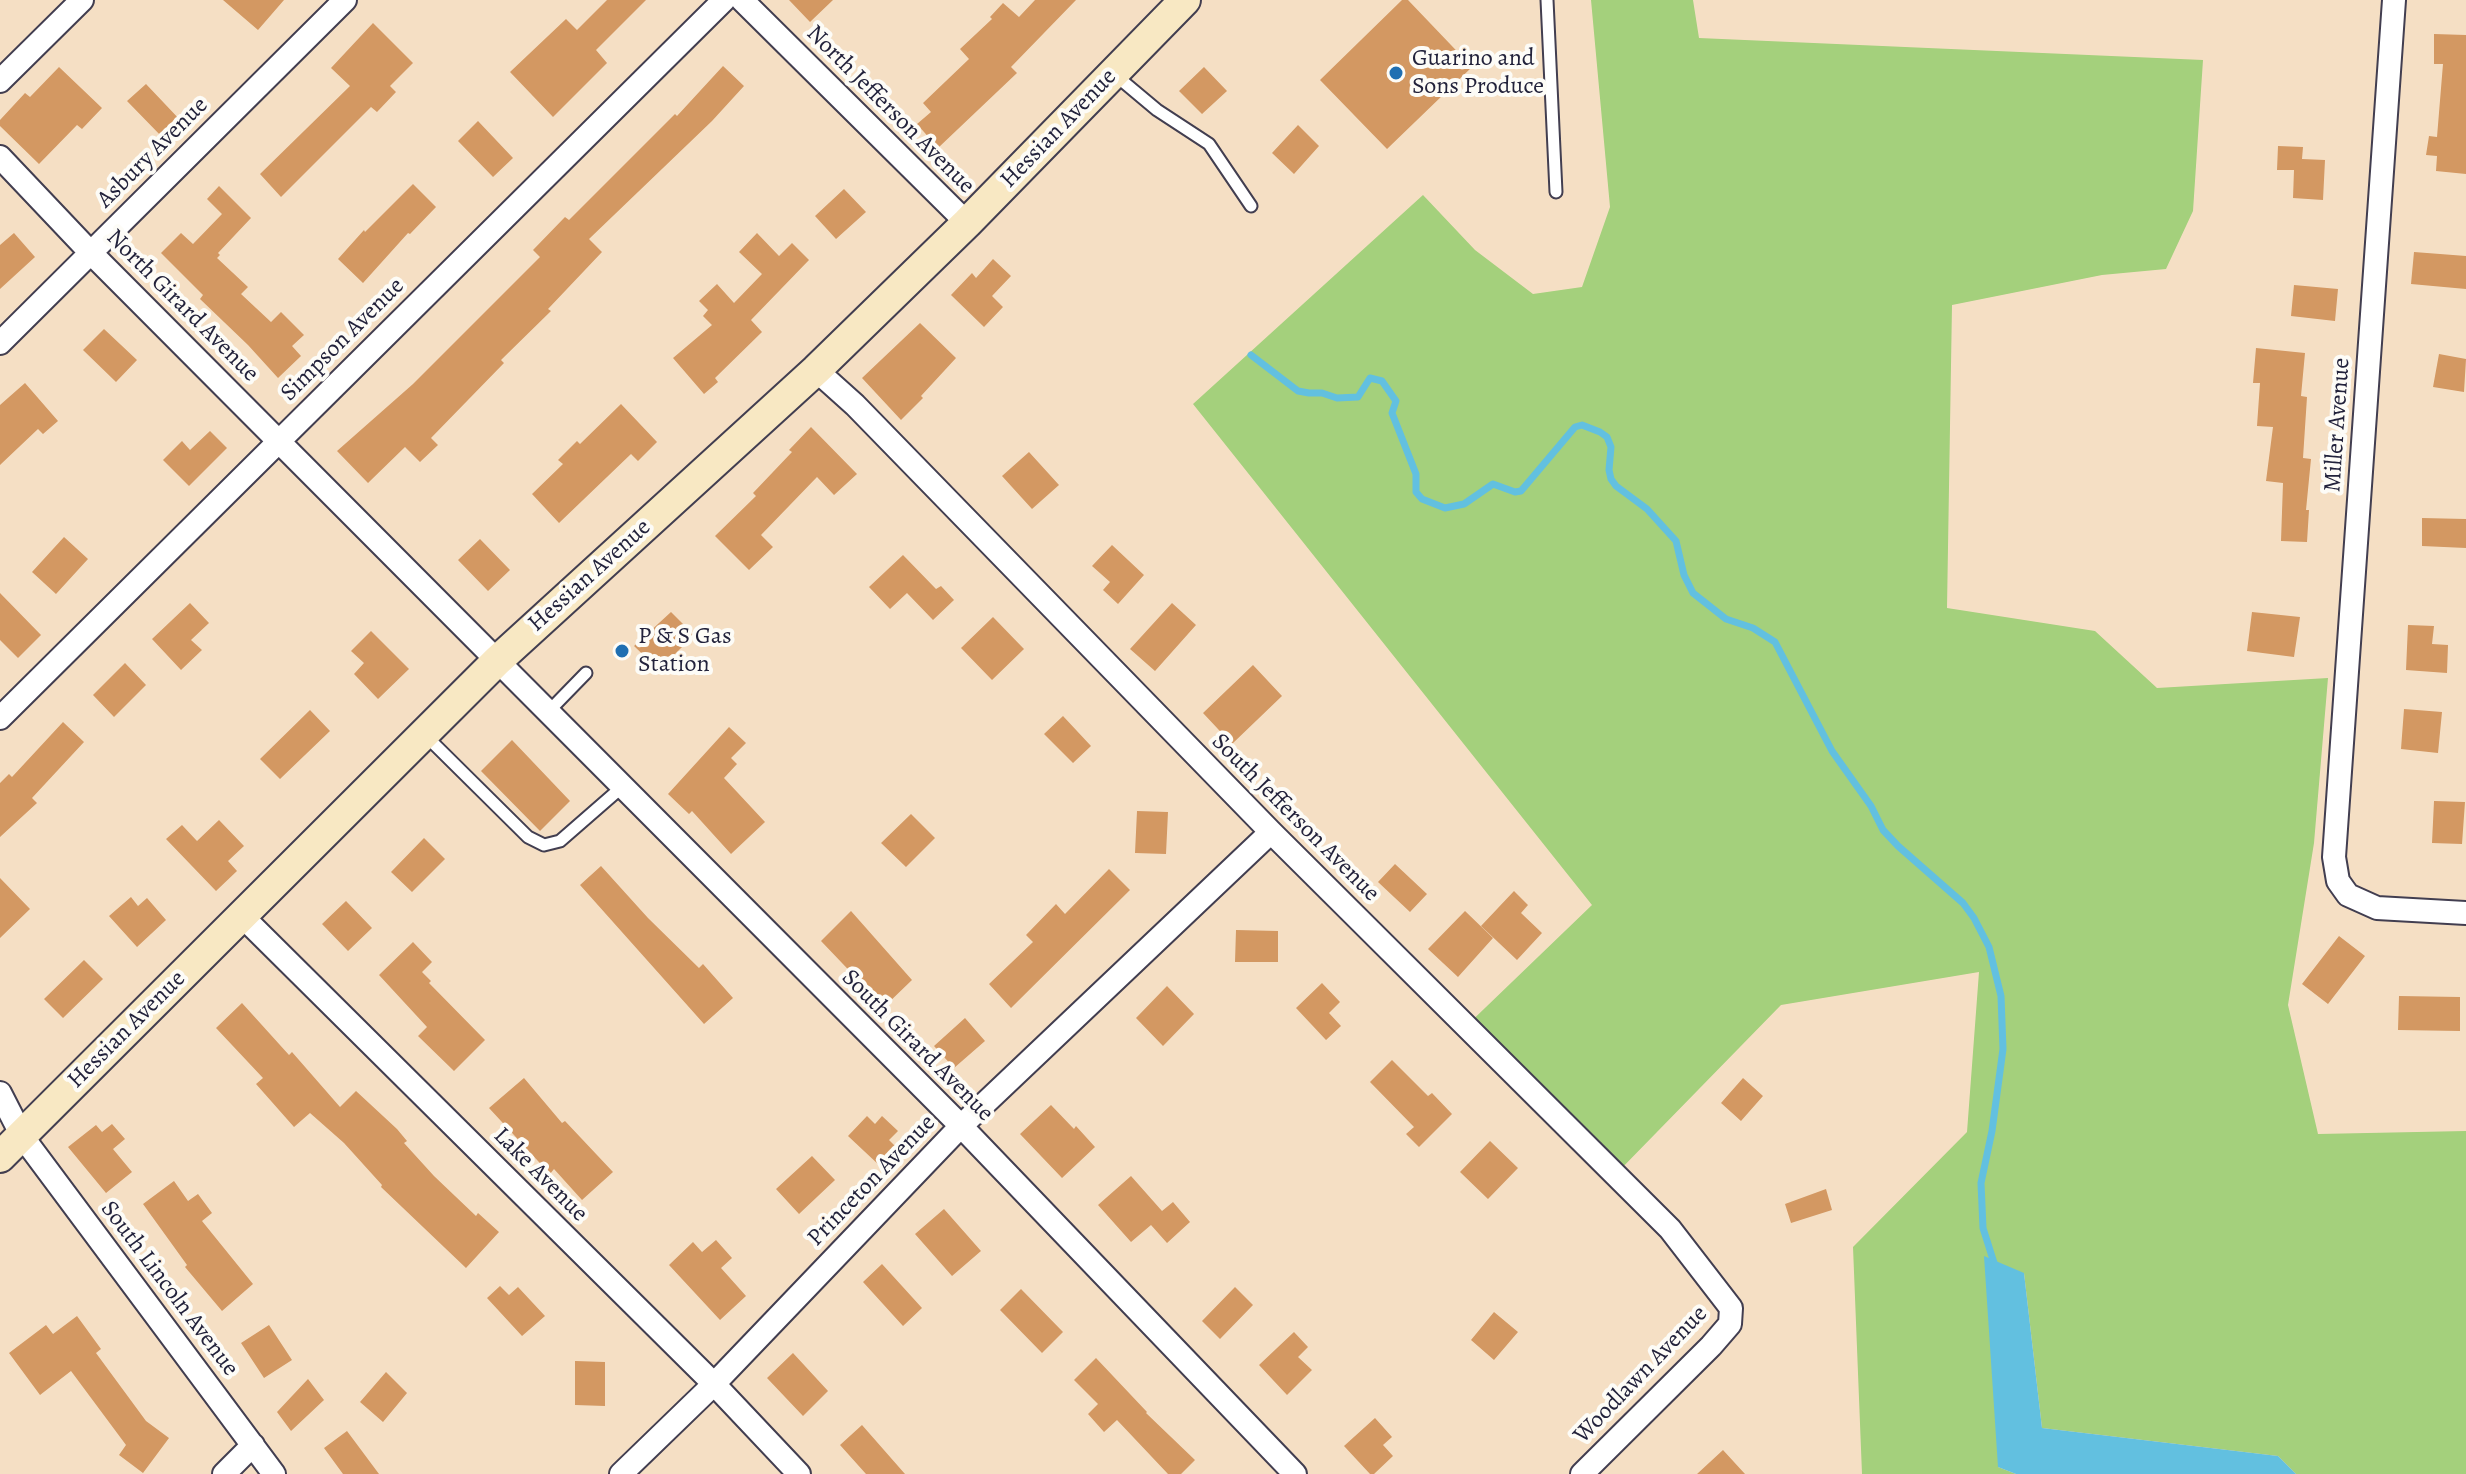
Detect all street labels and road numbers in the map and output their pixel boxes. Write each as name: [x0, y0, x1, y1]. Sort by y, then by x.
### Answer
street label: North Jefferson Avenue: [800, 20, 980, 200]
street label: Hessian Avenue: [995, 63, 1123, 195]
street label: Asbury Avenue: [91, 91, 215, 215]
street label: North Girard Avenue: [100, 224, 264, 388]
street label: Simpson Avenue: [275, 272, 411, 408]
street label: Miller Avenue: [2319, 357, 2357, 493]
street label: Hessian Avenue: [523, 513, 657, 639]
street label: South Jefferson Avenue: [1205, 728, 1385, 908]
street label: South Girard Avenue: [835, 964, 999, 1128]
street label: Hessian Avenue: [62, 965, 192, 1095]
street label: Princeton Avenue: [802, 1109, 942, 1253]
street label: Lake Avenue: [487, 1122, 593, 1228]
street label: South Lincoln Avenue: [94, 1196, 244, 1382]
street label: Woodlawn Avenue: [1568, 1300, 1714, 1450]

